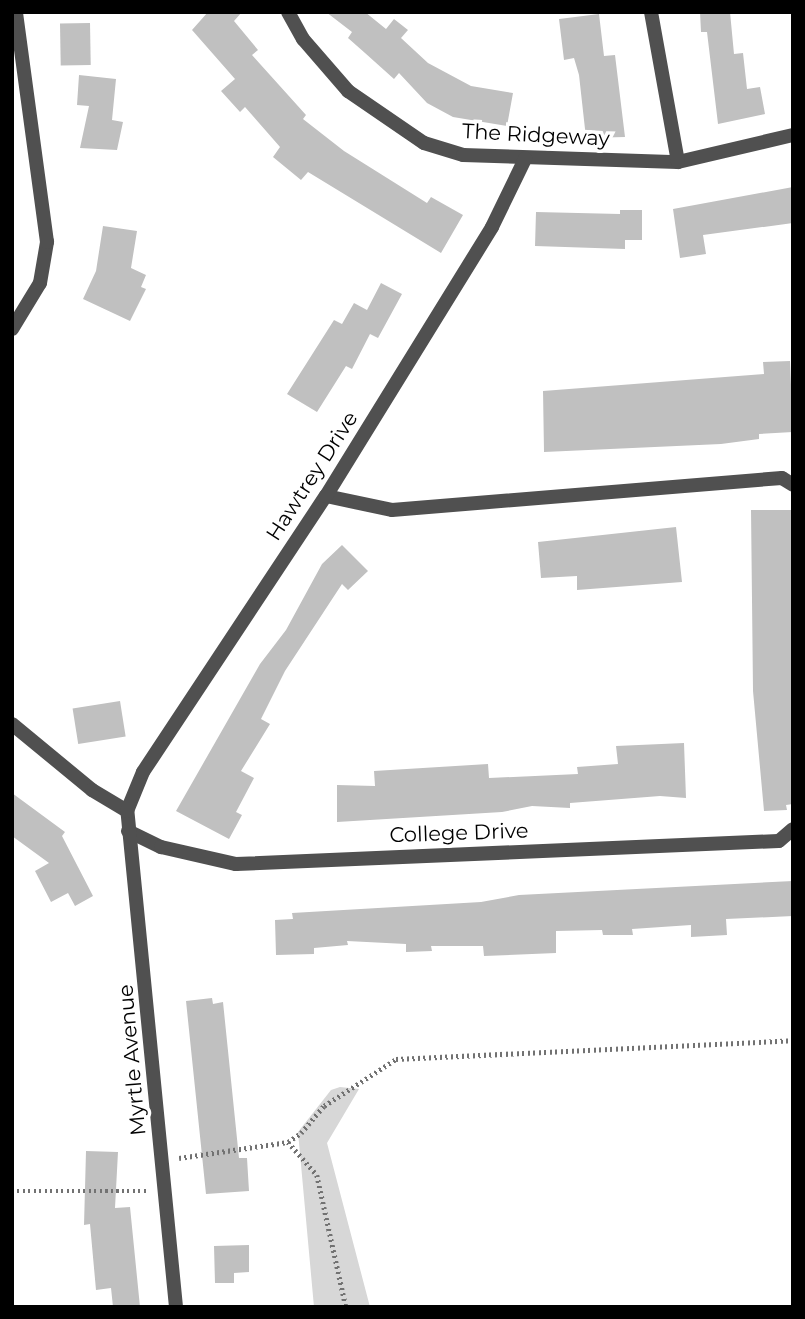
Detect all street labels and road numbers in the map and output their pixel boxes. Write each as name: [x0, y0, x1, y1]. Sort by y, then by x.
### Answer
street label: The Ridgeway: [462, 119, 610, 151]
street label: Hawtrey Drive: [261, 407, 363, 545]
street label: College Drive: [389, 818, 529, 848]
street label: Myrtle Avenue: [113, 983, 151, 1137]

